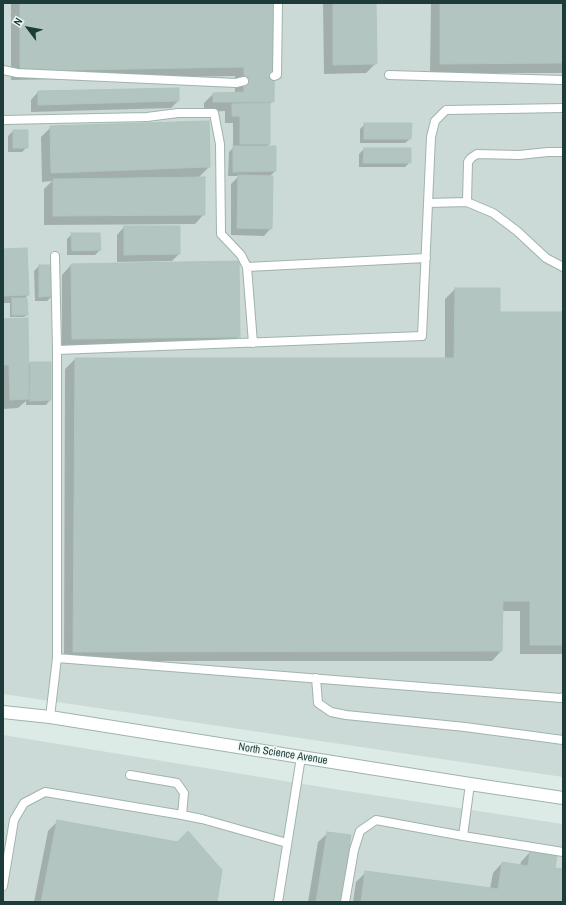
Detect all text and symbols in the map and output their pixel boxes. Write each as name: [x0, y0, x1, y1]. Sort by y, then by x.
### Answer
north arrow: [8, 8, 48, 48]
text: N: [10, 15, 25, 28]
street label: North Science Avenue: [237, 740, 329, 768]

